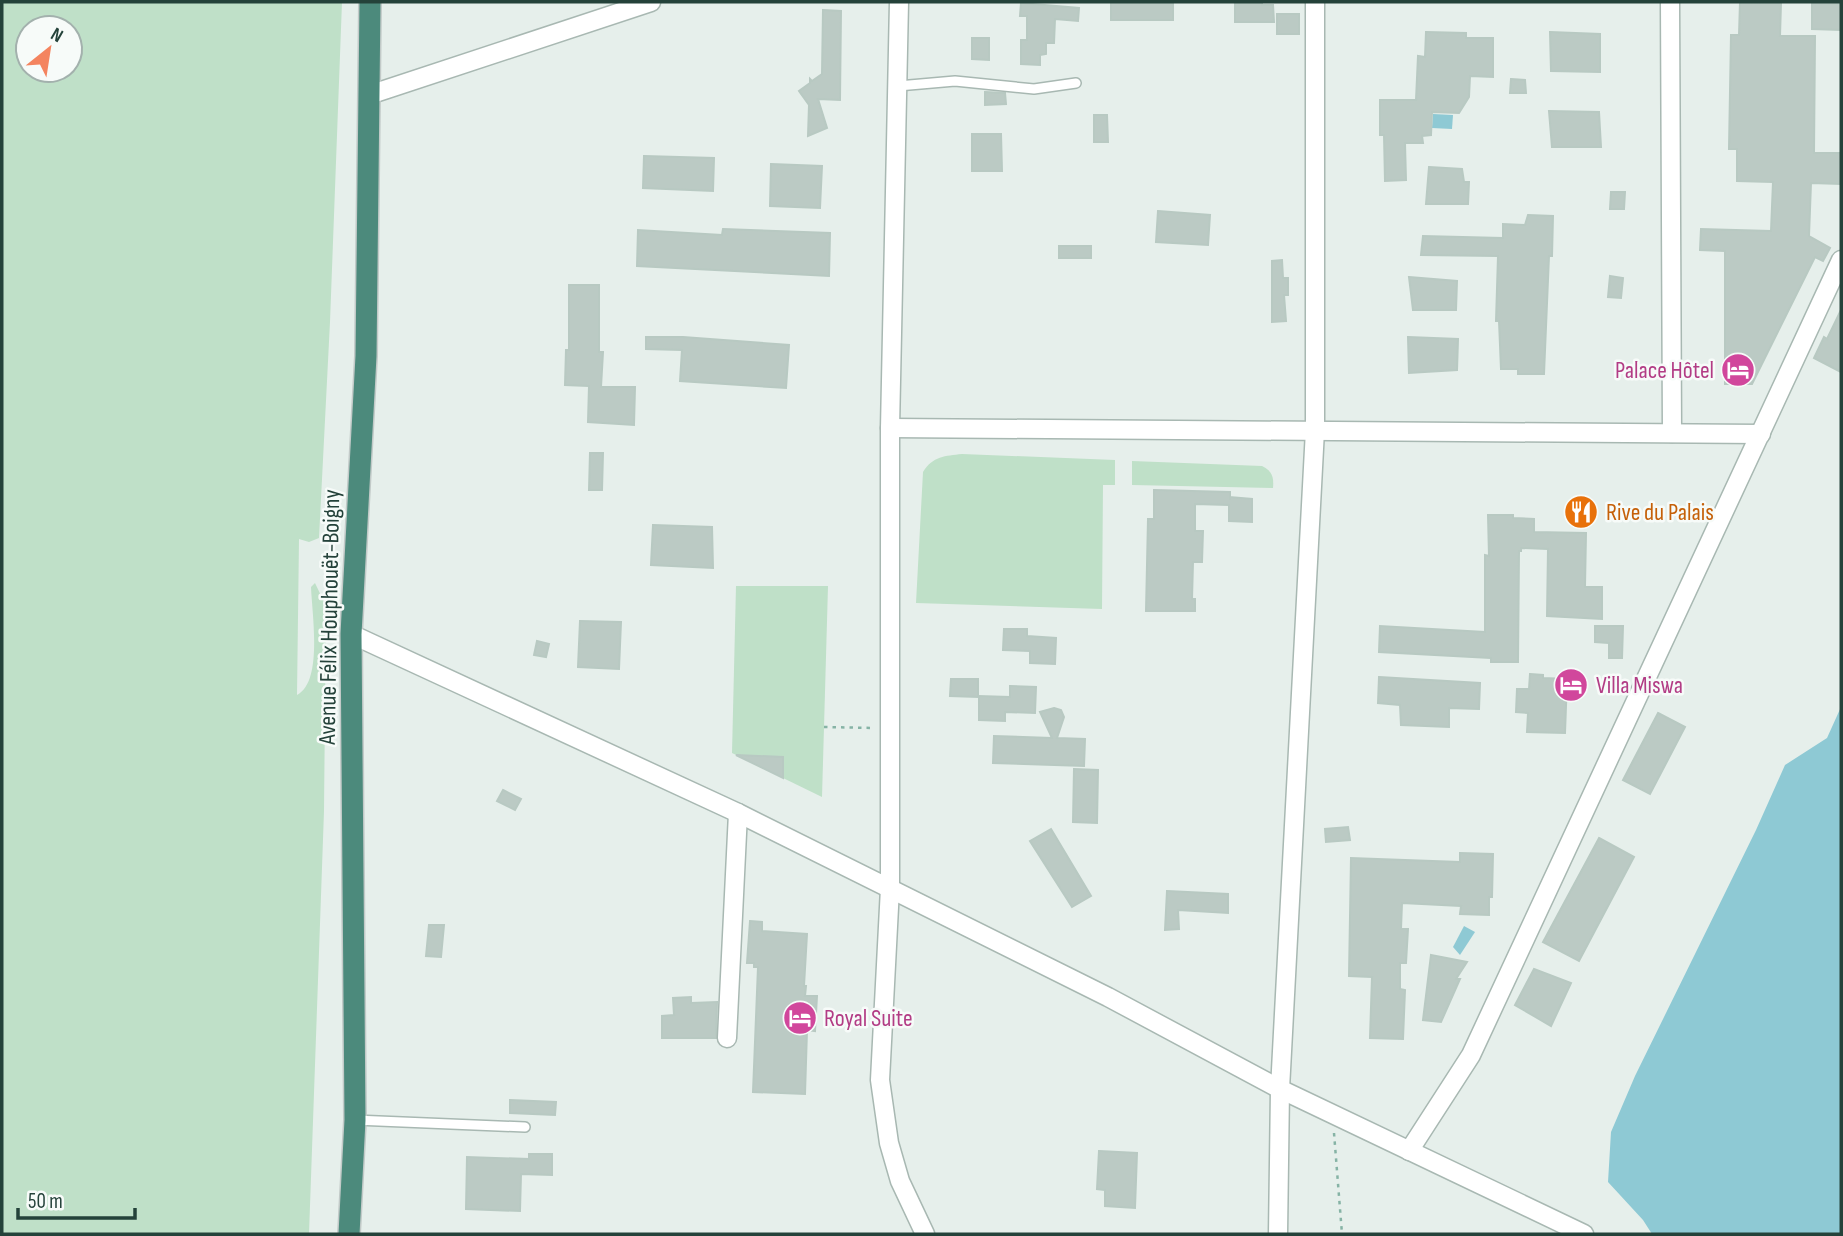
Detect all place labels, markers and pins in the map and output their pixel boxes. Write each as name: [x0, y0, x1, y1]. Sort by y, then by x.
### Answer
hotel icon: Palace Hôtel: [1719, 351, 1757, 389]
place label: Palace Hôtel: [1615, 356, 1714, 385]
restaurant icon: Rive du Palais: [1562, 493, 1600, 531]
place label: Rive du Palais: [1606, 498, 1714, 527]
hotel icon: Villa Miswa: [1552, 666, 1590, 704]
place label: Villa Miswa: [1596, 671, 1683, 700]
hotel icon: Royal Suite: [781, 999, 819, 1037]
place label: Royal Suite: [824, 1004, 913, 1033]

